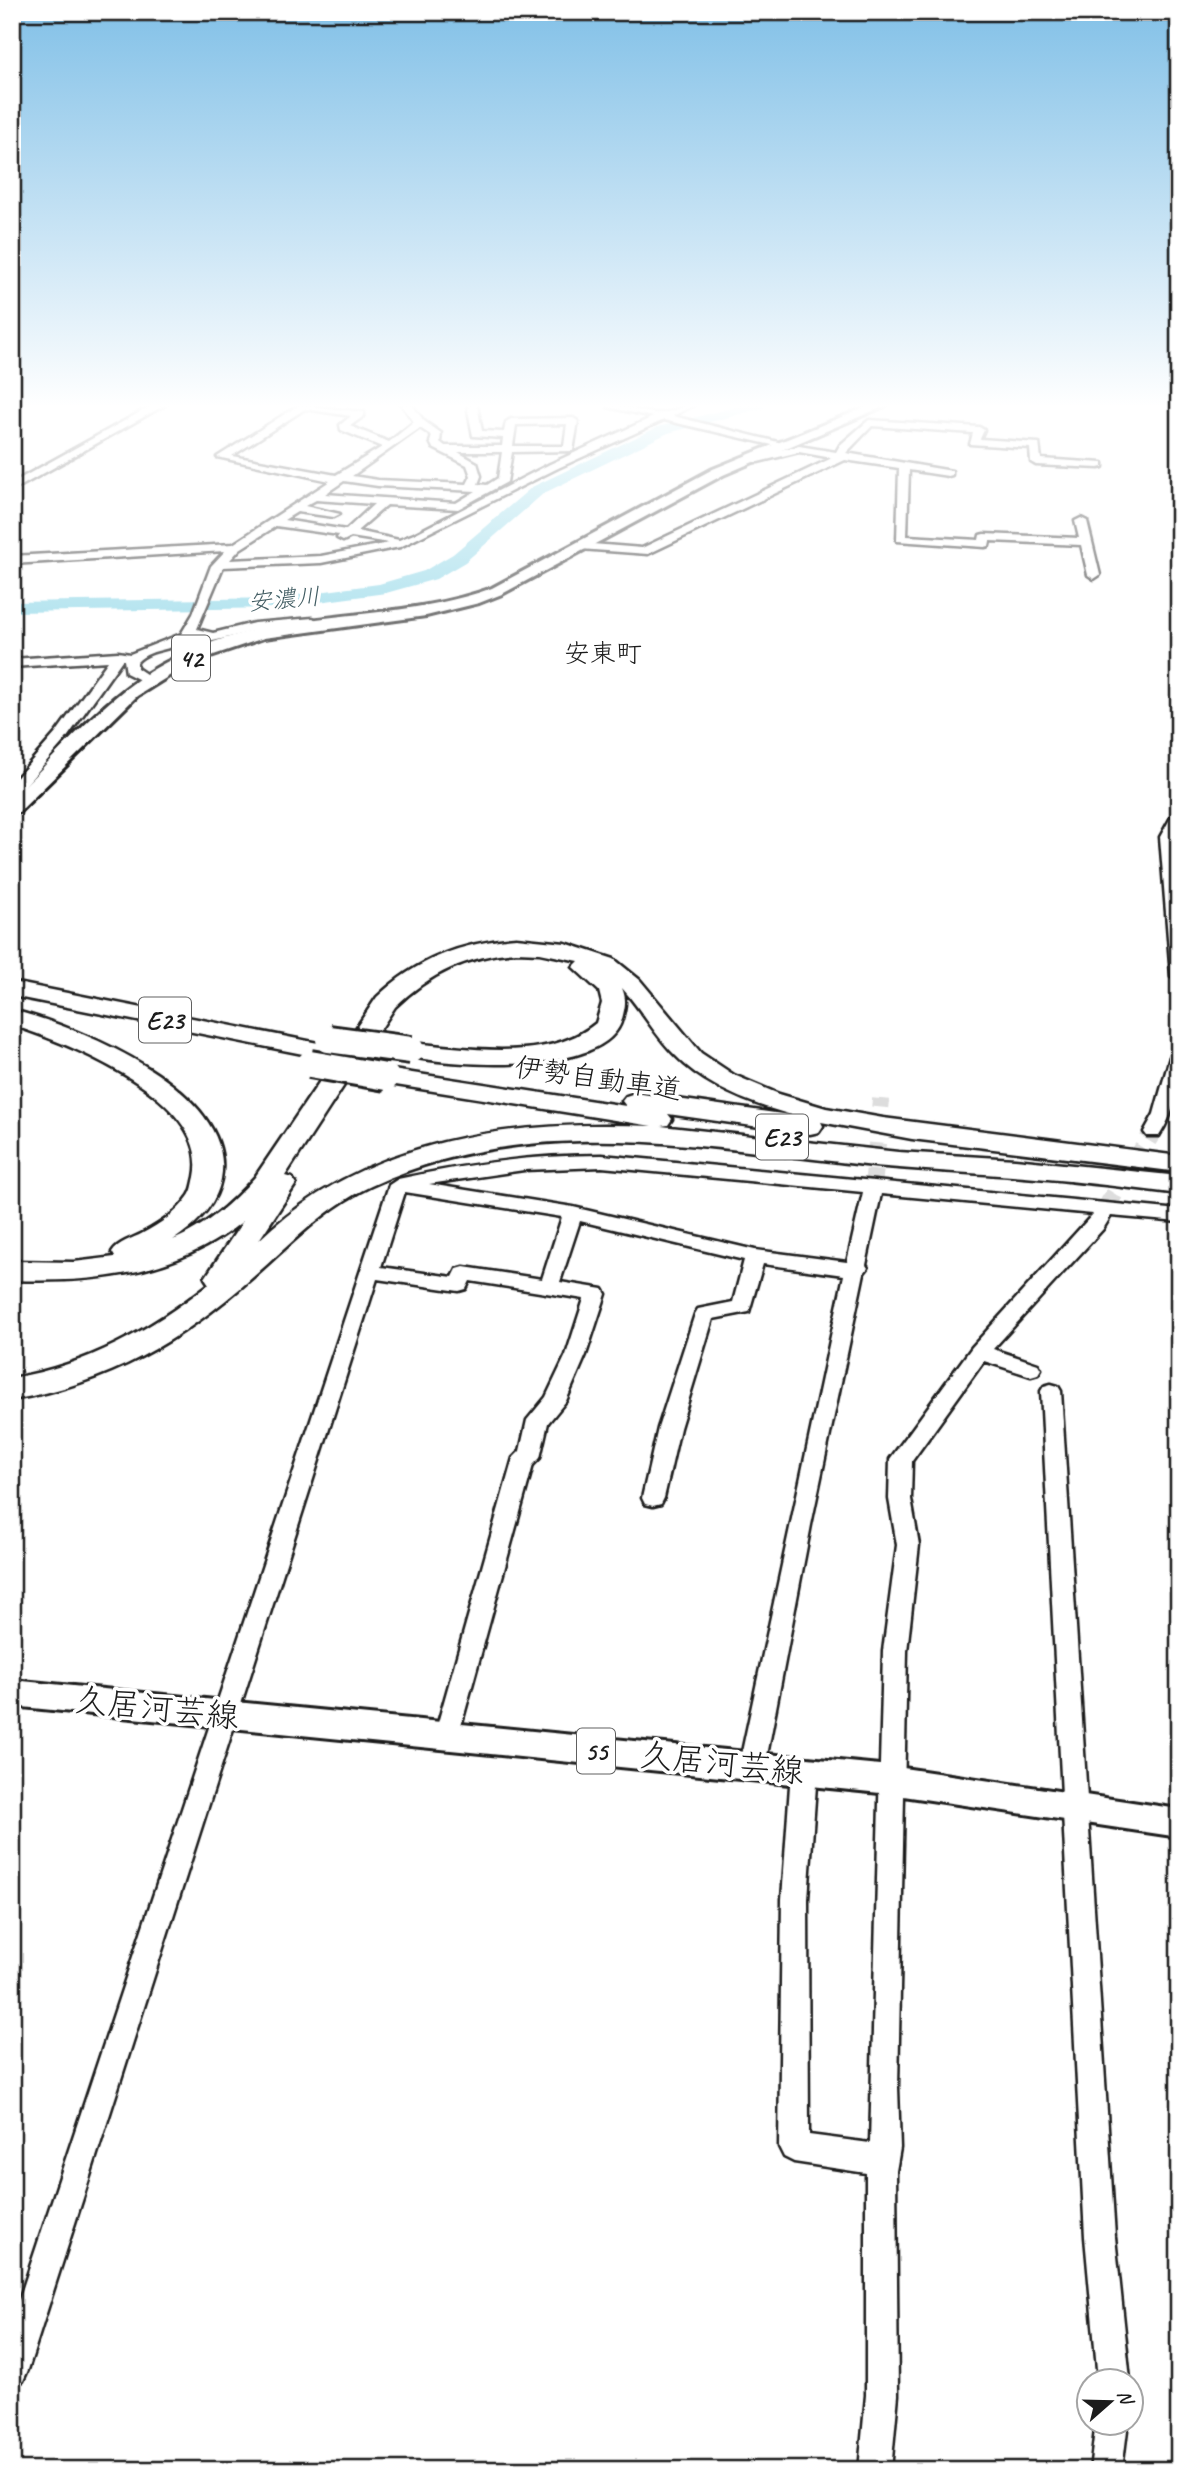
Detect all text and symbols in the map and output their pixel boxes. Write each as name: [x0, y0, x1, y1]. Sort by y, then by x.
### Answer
water label: 安濃川: [247, 581, 321, 617]
road number: 42: [172, 636, 210, 680]
district label: 安東町: [564, 637, 642, 670]
road number: E23: [139, 998, 191, 1042]
street label: 伊勢自動車道: [512, 1049, 684, 1107]
road number: E23: [756, 1114, 808, 1160]
street label: 久居河芸線: [73, 1678, 241, 1738]
road number: 55: [577, 1728, 615, 1774]
street label: 久居河芸線: [638, 1733, 806, 1793]
north arrow: [1076, 2366, 1146, 2436]
text: N: [1112, 2387, 1139, 2409]

